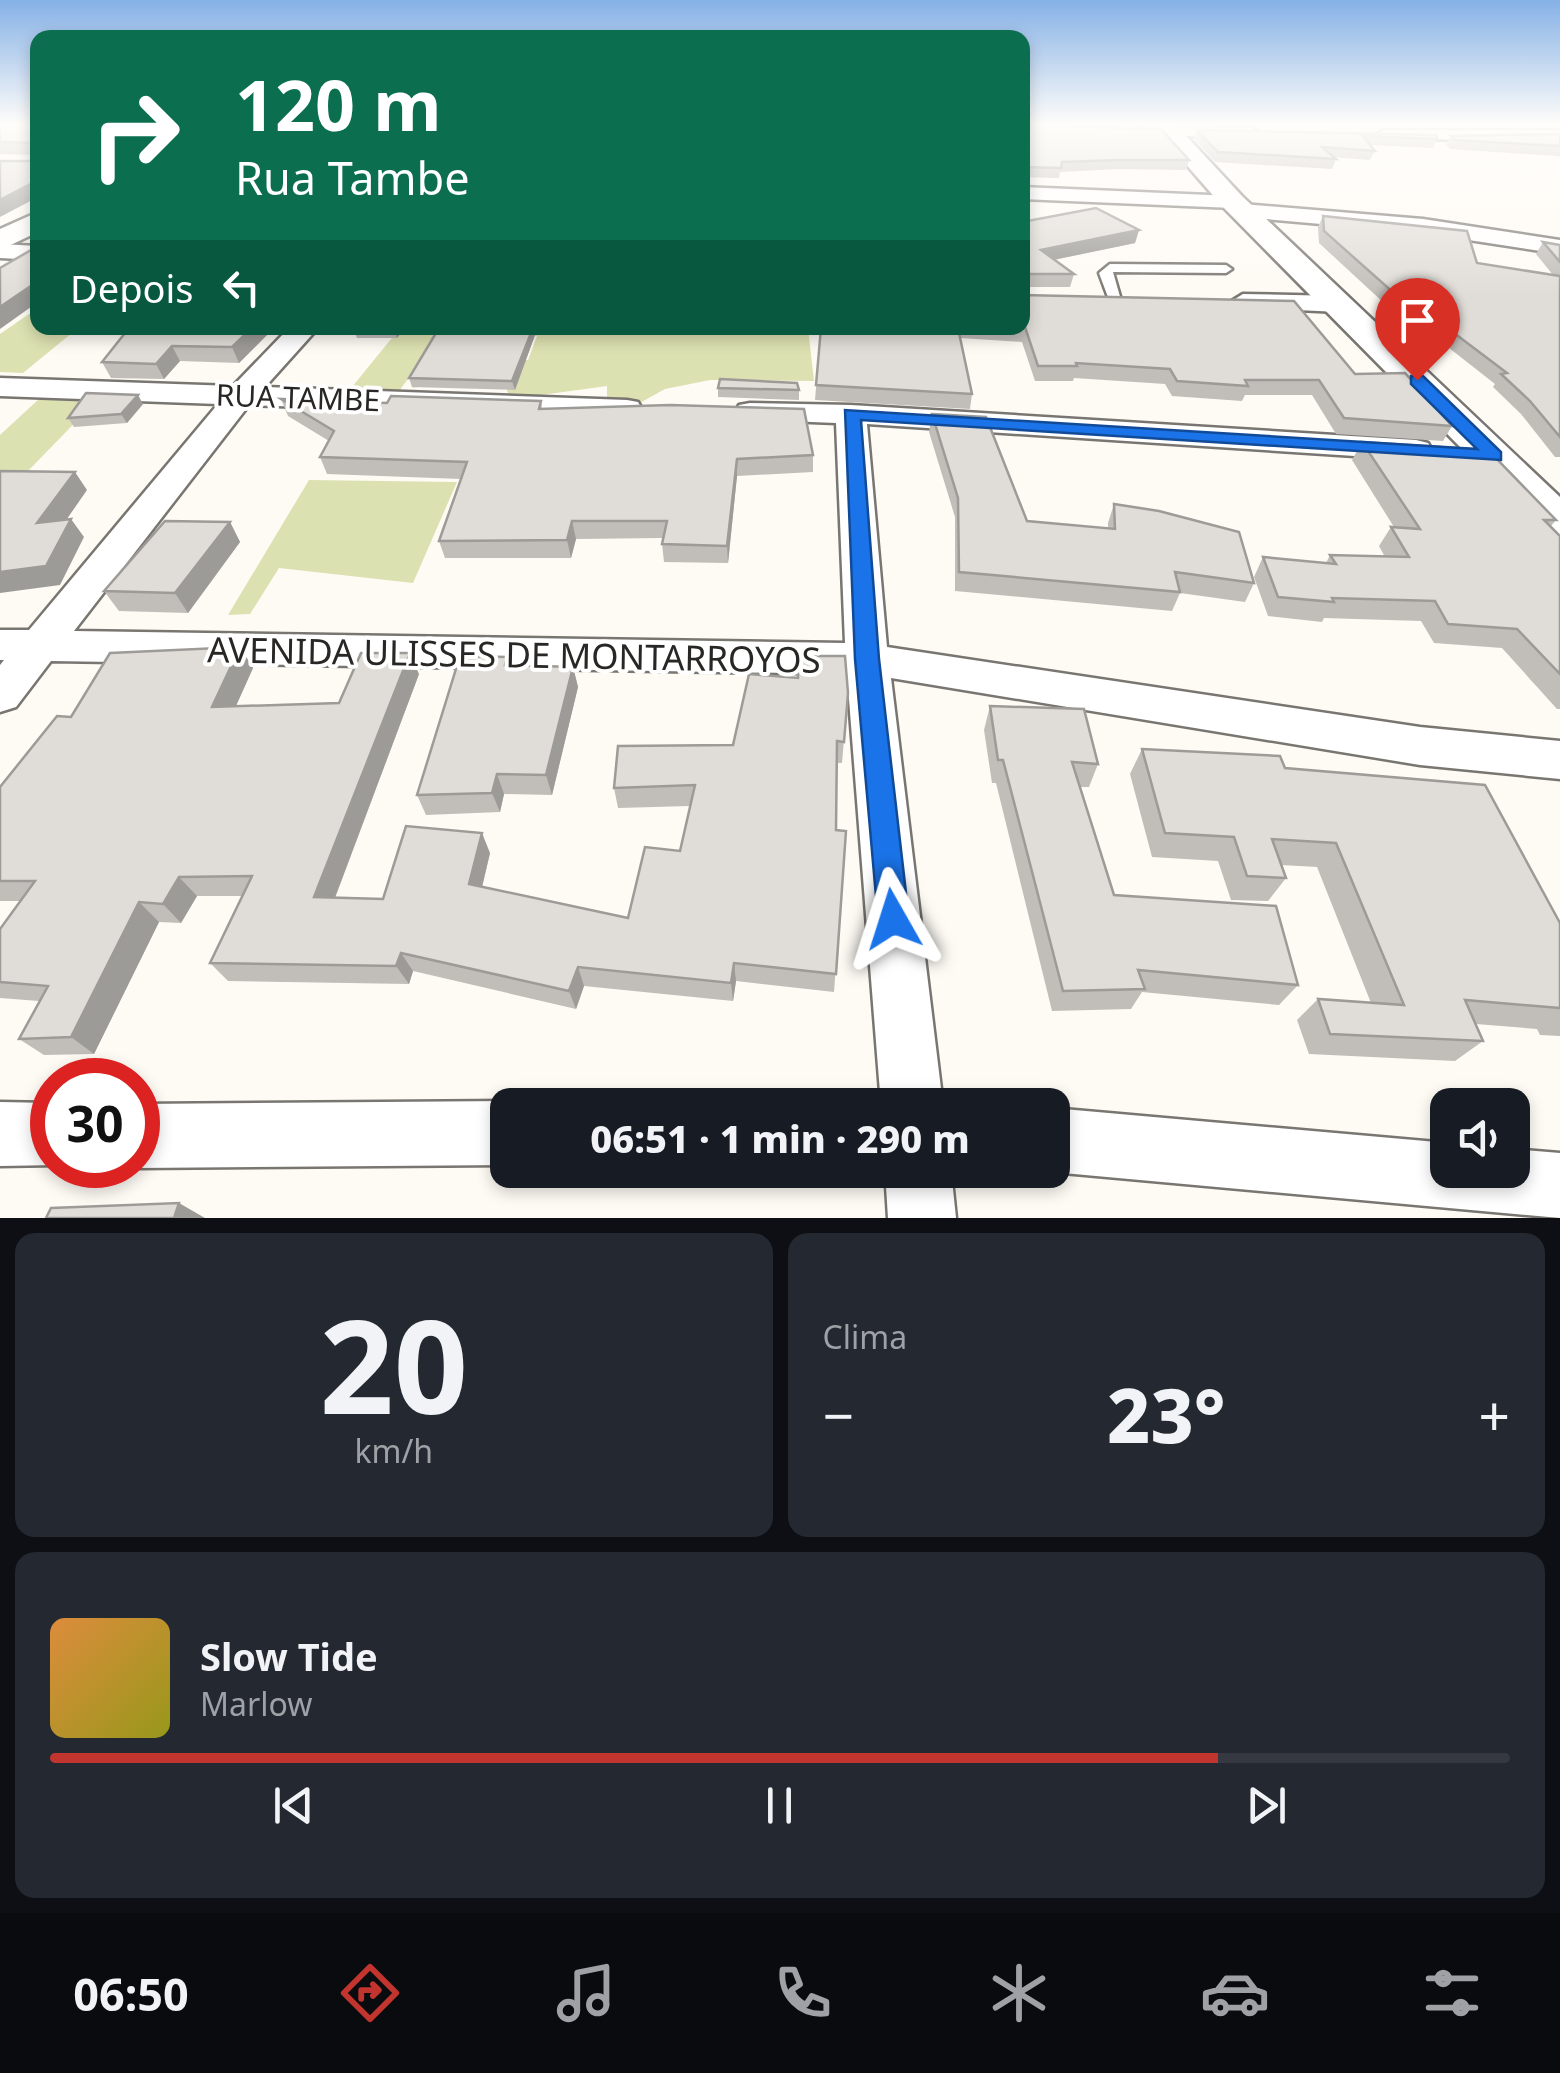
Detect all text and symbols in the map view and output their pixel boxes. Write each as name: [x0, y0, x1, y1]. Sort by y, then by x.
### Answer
text: 120 m: [235, 56, 442, 152]
icon: right: [70, 70, 200, 200]
text: Rua Tambe: [235, 147, 470, 208]
icon: left: [214, 260, 269, 315]
text: Depois: [70, 262, 194, 314]
pin: [1375, 278, 1460, 381]
icon: arrive: [1390, 293, 1445, 348]
street label: RUA TAMBE: [215, 374, 381, 420]
street label: AVENIDA ULISSES DE MONTARROYOS: [207, 625, 821, 683]
position arrow: [841, 867, 945, 971]
speed limit sign: 30: [30, 1058, 160, 1188]
map controls: [1430, 1088, 1530, 1188]
button: sound: [1430, 1088, 1530, 1188]
text: 06:51 · 1 min · 290 m: [590, 1112, 970, 1164]
text: 20: [319, 1275, 468, 1452]
text: Clima: [823, 1315, 907, 1358]
text: 23°: [1107, 1363, 1225, 1465]
text: −: [823, 1377, 854, 1452]
text: +: [1479, 1377, 1510, 1452]
text: km/h: [354, 1429, 433, 1472]
text: Slow Tide: [200, 1630, 378, 1682]
text: Marlow: [200, 1682, 312, 1725]
icon: previous: [266, 1778, 321, 1833]
icon: pause: [752, 1778, 807, 1833]
icon: next: [1239, 1778, 1294, 1833]
icon: directions: [335, 1958, 405, 2028]
icon: music: [551, 1958, 621, 2028]
icon: phone: [768, 1958, 838, 2028]
icon: climate: [984, 1958, 1054, 2028]
icon: car: [1200, 1958, 1270, 2028]
icon: filters: [1417, 1958, 1487, 2028]
text: 06:50: [73, 1963, 189, 2024]

